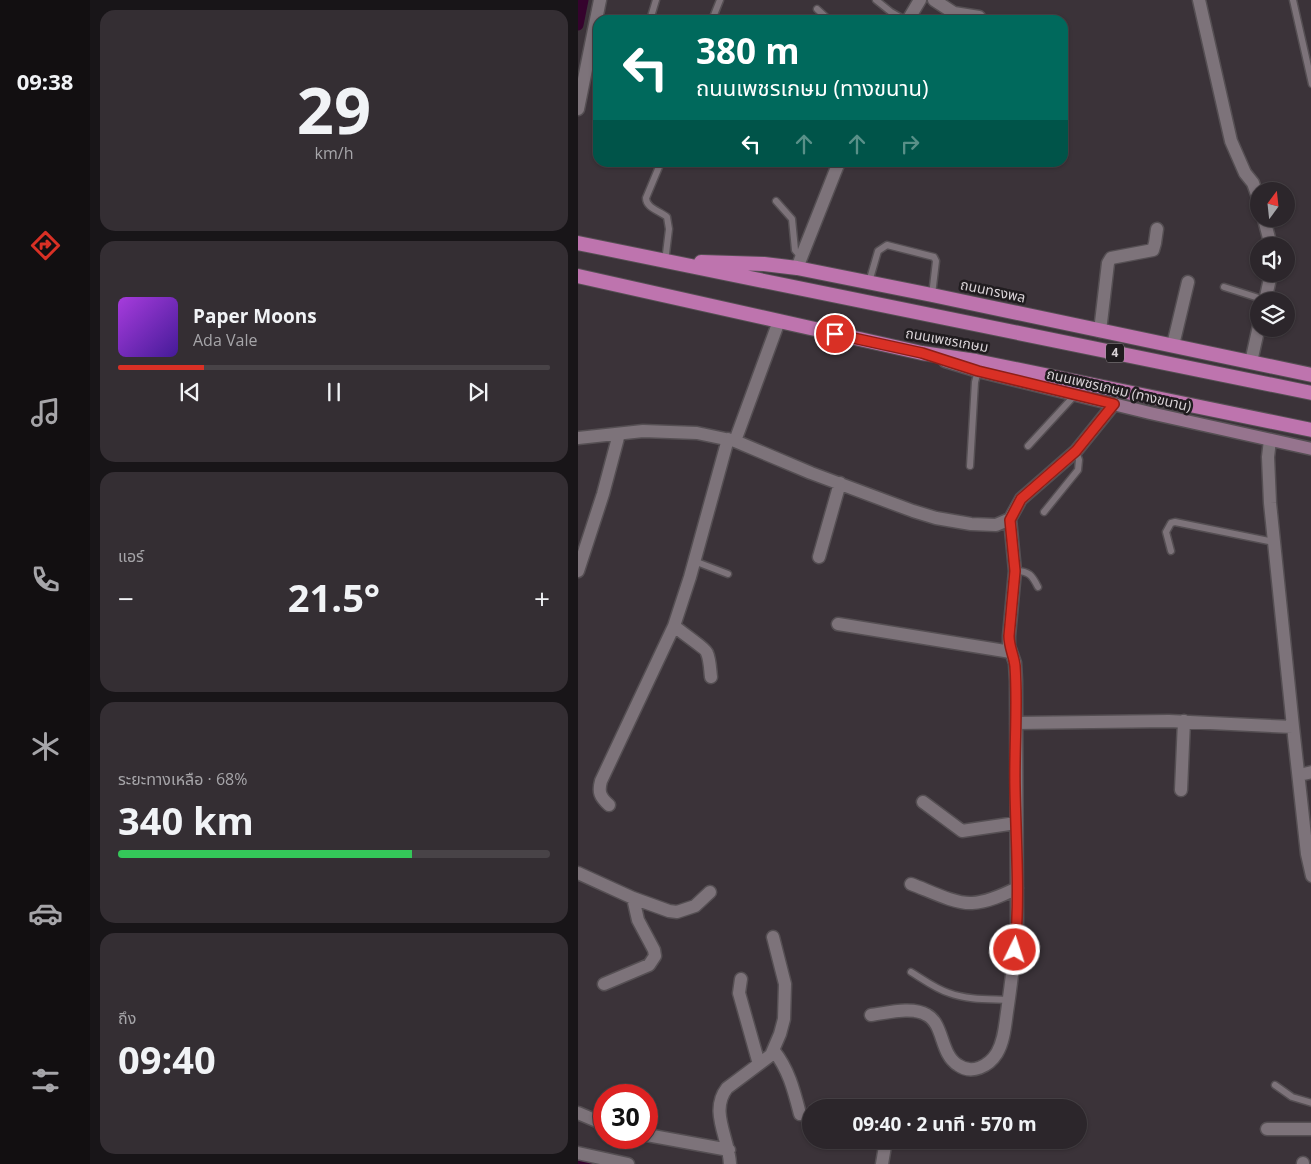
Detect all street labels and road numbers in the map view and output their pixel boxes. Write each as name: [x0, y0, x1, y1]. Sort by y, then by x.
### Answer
street label: ถนนทรงพล: [959, 274, 1027, 307]
street label: ถนนเพชรเกษม: [904, 323, 990, 356]
road number: 4: [1106, 343, 1124, 362]
street label: ถนนเพชรเกษม (ทางขนาน): [1045, 364, 1193, 415]

